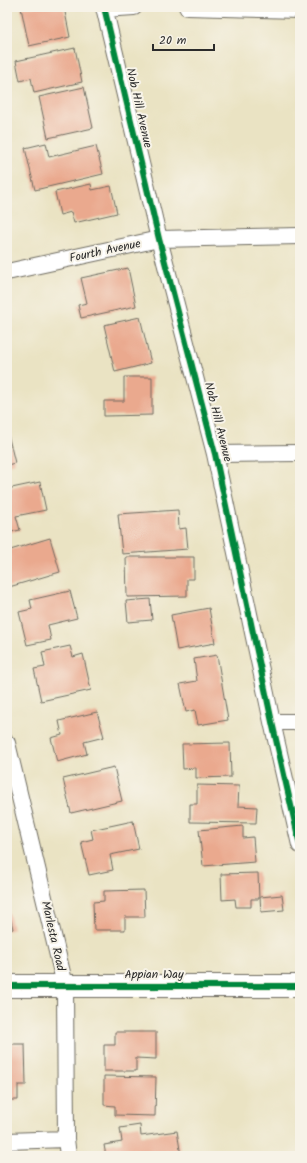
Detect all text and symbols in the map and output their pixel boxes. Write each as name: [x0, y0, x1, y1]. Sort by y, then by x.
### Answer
scale bar: [153, 26, 214, 52]
text: 20 m: [159, 31, 187, 50]
street label: Nob Hill Avenue: [121, 66, 158, 150]
street label: Fourth Avenue: [67, 234, 143, 268]
street label: Nob Hill Avenue: [199, 380, 237, 464]
street label: Marlesta Road: [36, 899, 71, 974]
street label: Appian Way: [124, 965, 184, 984]

